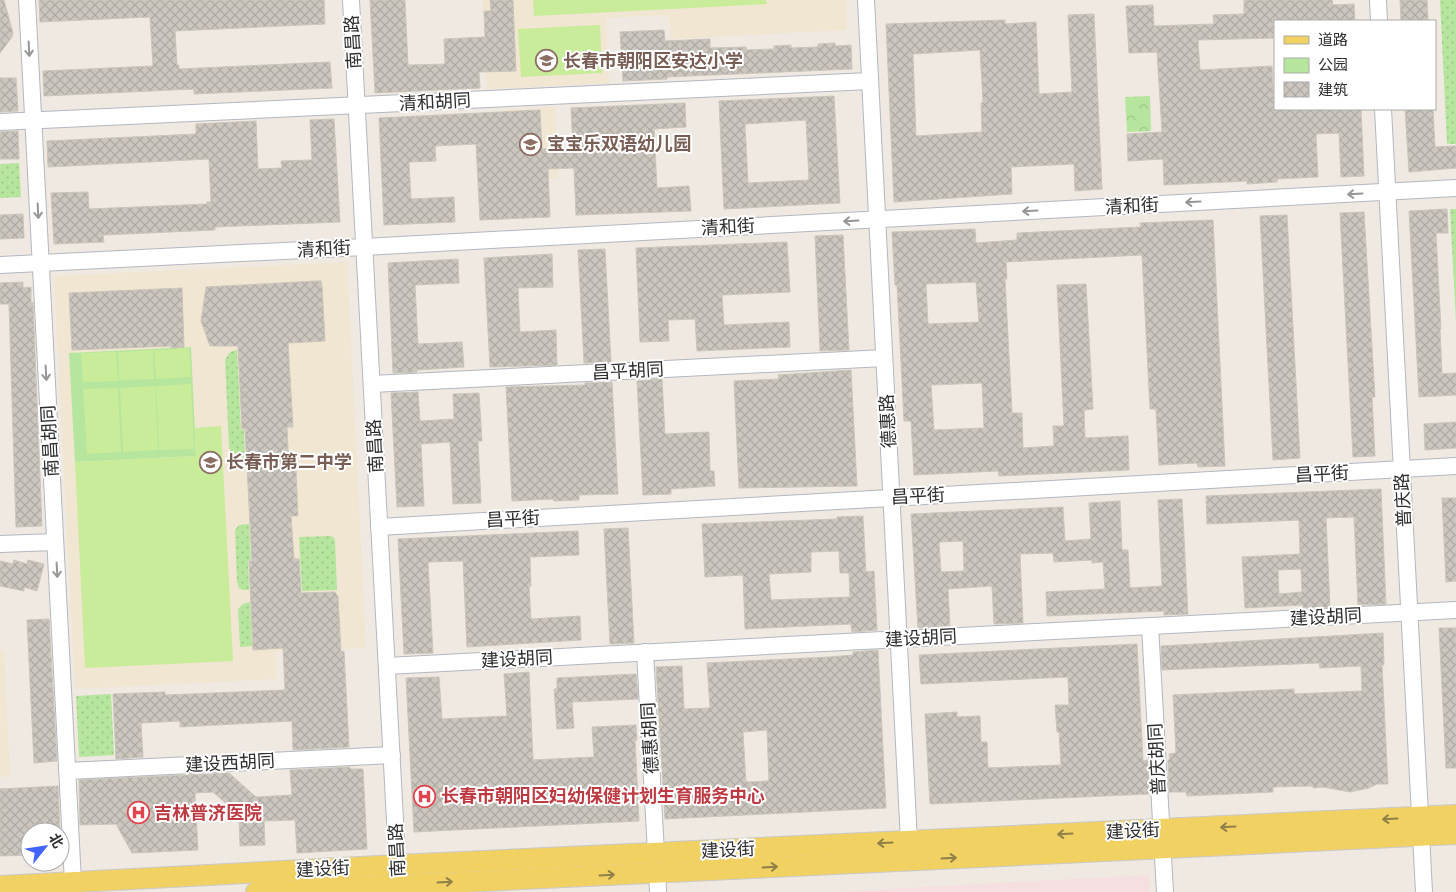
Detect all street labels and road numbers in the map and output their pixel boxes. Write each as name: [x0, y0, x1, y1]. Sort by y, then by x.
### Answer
street label: 南昌路: [341, 14, 365, 70]
street label: 清和胡同: [398, 89, 472, 115]
street label: 清和街: [1104, 194, 1160, 218]
street label: 清和街: [700, 215, 756, 239]
street label: 清和街: [296, 237, 352, 261]
street label: 昌平胡同: [591, 358, 665, 384]
street label: 德惠路: [876, 393, 900, 449]
street label: 南昌胡同: [37, 404, 63, 478]
street label: 南昌路: [363, 418, 387, 474]
street label: 昌平街: [1294, 462, 1350, 486]
street label: 普庆路: [1391, 472, 1415, 528]
street label: 昌平街: [890, 484, 946, 508]
street label: 昌平街: [485, 507, 541, 531]
street label: 建设胡同: [1289, 604, 1363, 630]
street label: 建设胡同: [884, 625, 958, 651]
street label: 建设胡同: [480, 646, 554, 672]
street label: 德惠胡同: [637, 701, 663, 775]
street label: 普庆胡同: [1144, 722, 1170, 796]
street label: 建设西胡同: [184, 750, 276, 776]
street label: 建设街: [1105, 819, 1161, 843]
street label: 南昌路: [385, 822, 409, 878]
street label: 建设街: [700, 838, 756, 862]
street label: 建设街: [295, 857, 351, 881]

